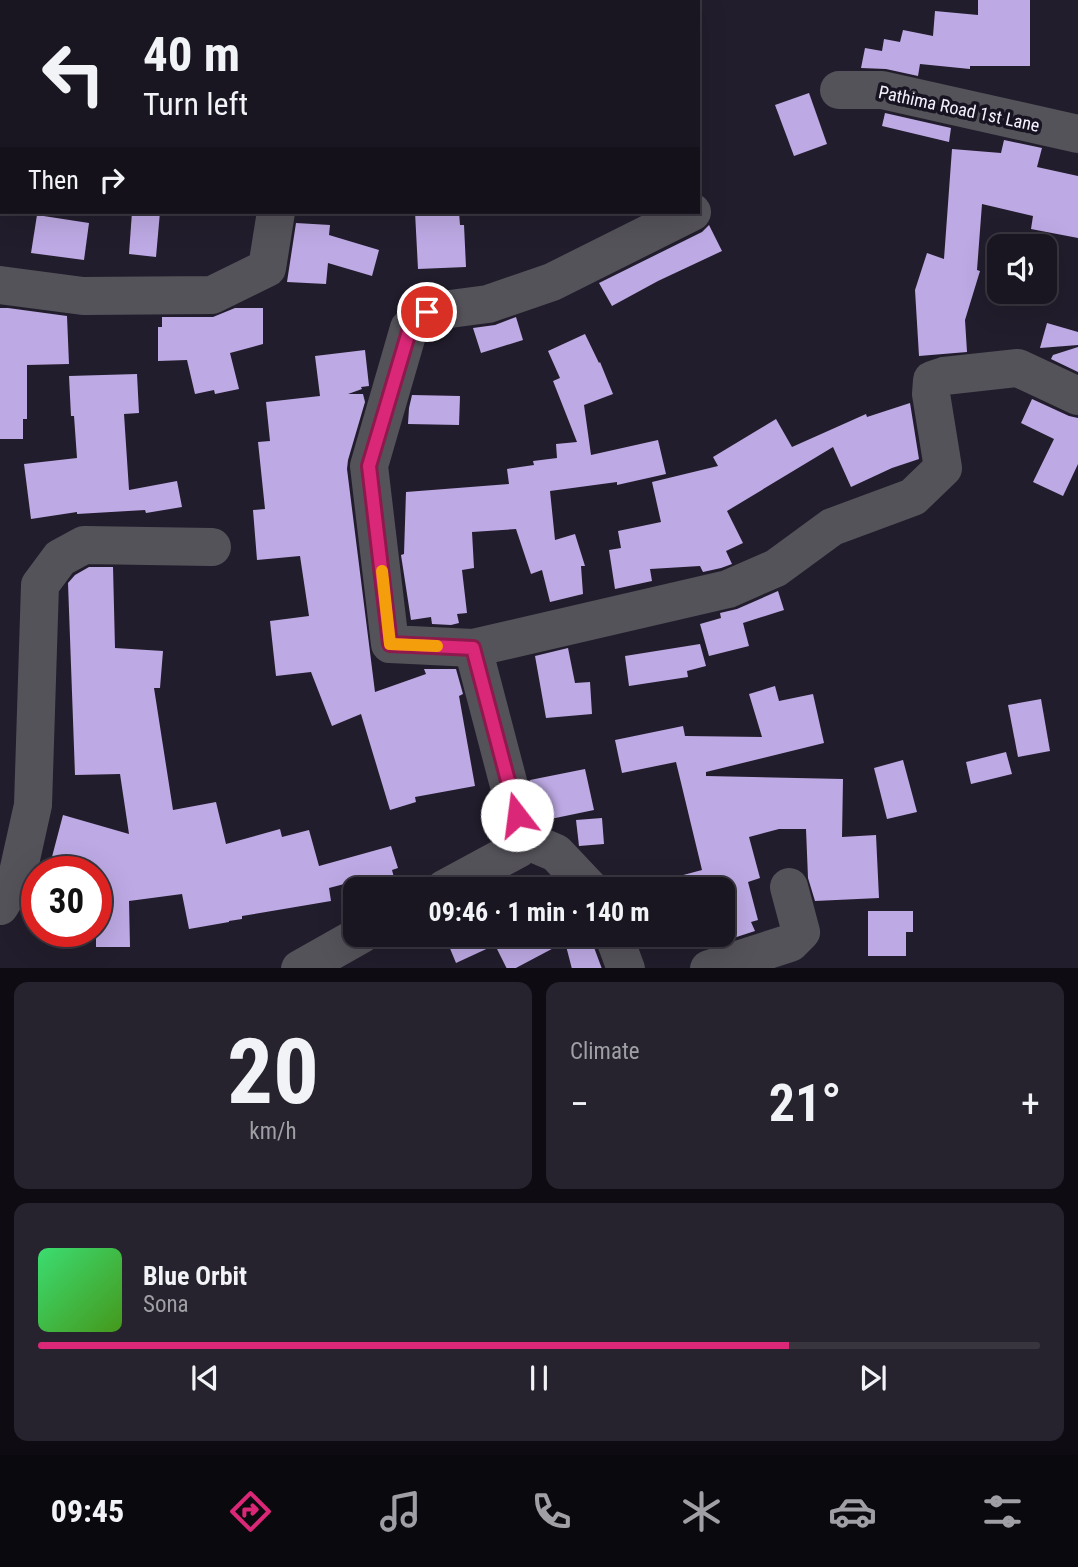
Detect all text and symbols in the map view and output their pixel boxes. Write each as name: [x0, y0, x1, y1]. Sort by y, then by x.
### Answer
text: 40 m: [143, 26, 240, 83]
icon: left: [28, 28, 119, 119]
street label: Pathima Road 1st Lane: [877, 81, 1042, 136]
text: Turn left: [143, 85, 248, 123]
icon: right: [93, 161, 131, 199]
text: Then: [28, 165, 79, 195]
map controls: [987, 234, 1057, 304]
button: sound: [987, 234, 1057, 304]
pin: [397, 282, 457, 342]
icon: arrive: [408, 293, 446, 331]
position arrow: [480, 778, 554, 852]
speed limit sign: 30: [21, 856, 112, 947]
text: 09:46 · 1 min · 140 m: [429, 897, 649, 927]
text: 20: [227, 1019, 319, 1125]
text: Climate: [570, 1038, 640, 1065]
text: 21°: [769, 1073, 841, 1134]
text: −: [570, 1082, 589, 1126]
text: +: [1021, 1082, 1040, 1126]
text: km/h: [249, 1118, 297, 1145]
text: Blue Orbit: [143, 1261, 247, 1291]
text: Sona: [143, 1291, 189, 1318]
icon: previous: [186, 1359, 224, 1397]
icon: pause: [520, 1359, 558, 1397]
icon: next: [854, 1359, 892, 1397]
icon: directions: [226, 1487, 275, 1536]
icon: music: [376, 1487, 425, 1536]
icon: phone: [527, 1487, 576, 1536]
icon: climate: [677, 1487, 726, 1536]
icon: car: [828, 1487, 877, 1536]
icon: filters: [978, 1487, 1027, 1536]
text: 09:45: [51, 1492, 124, 1530]

